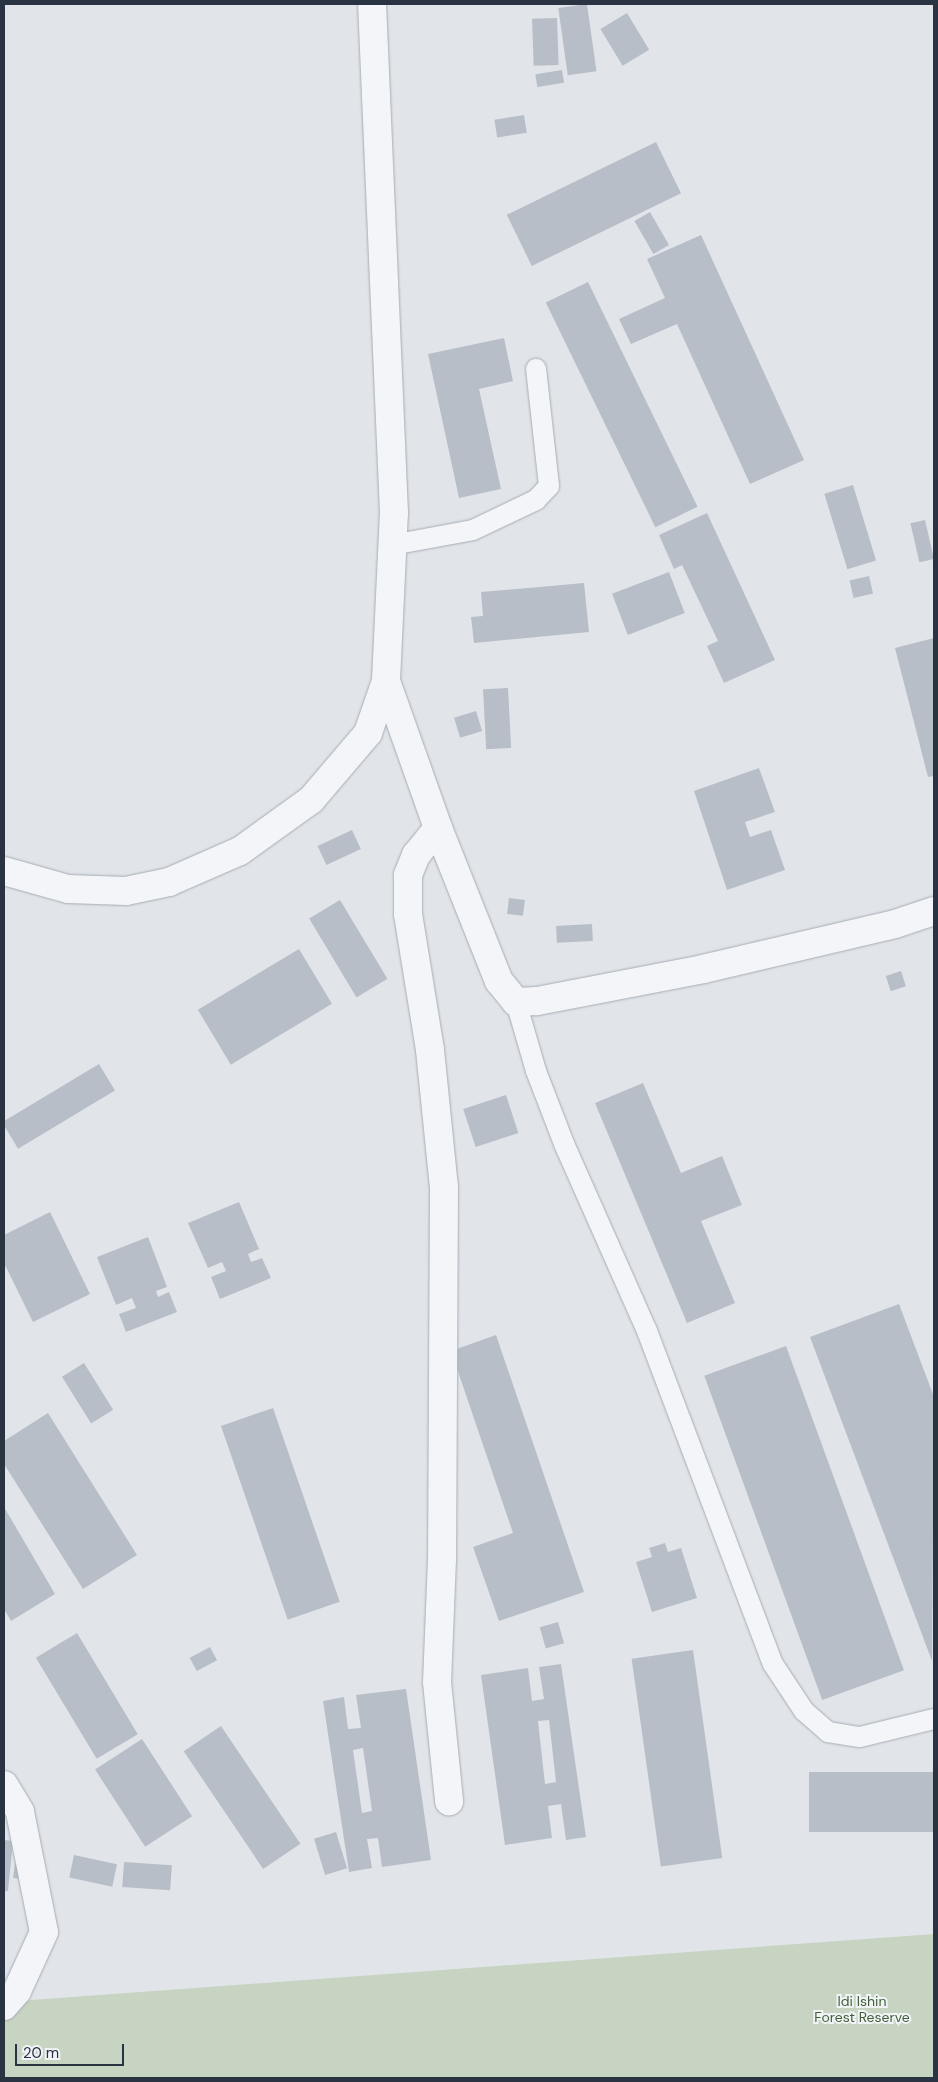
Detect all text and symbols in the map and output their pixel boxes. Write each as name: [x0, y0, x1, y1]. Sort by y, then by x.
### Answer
park label: Idi Ishin Forest Reserve: [814, 1993, 910, 2025]
scale bar: [18, 2034, 126, 2066]
text: 20 m: [23, 2043, 59, 2063]

